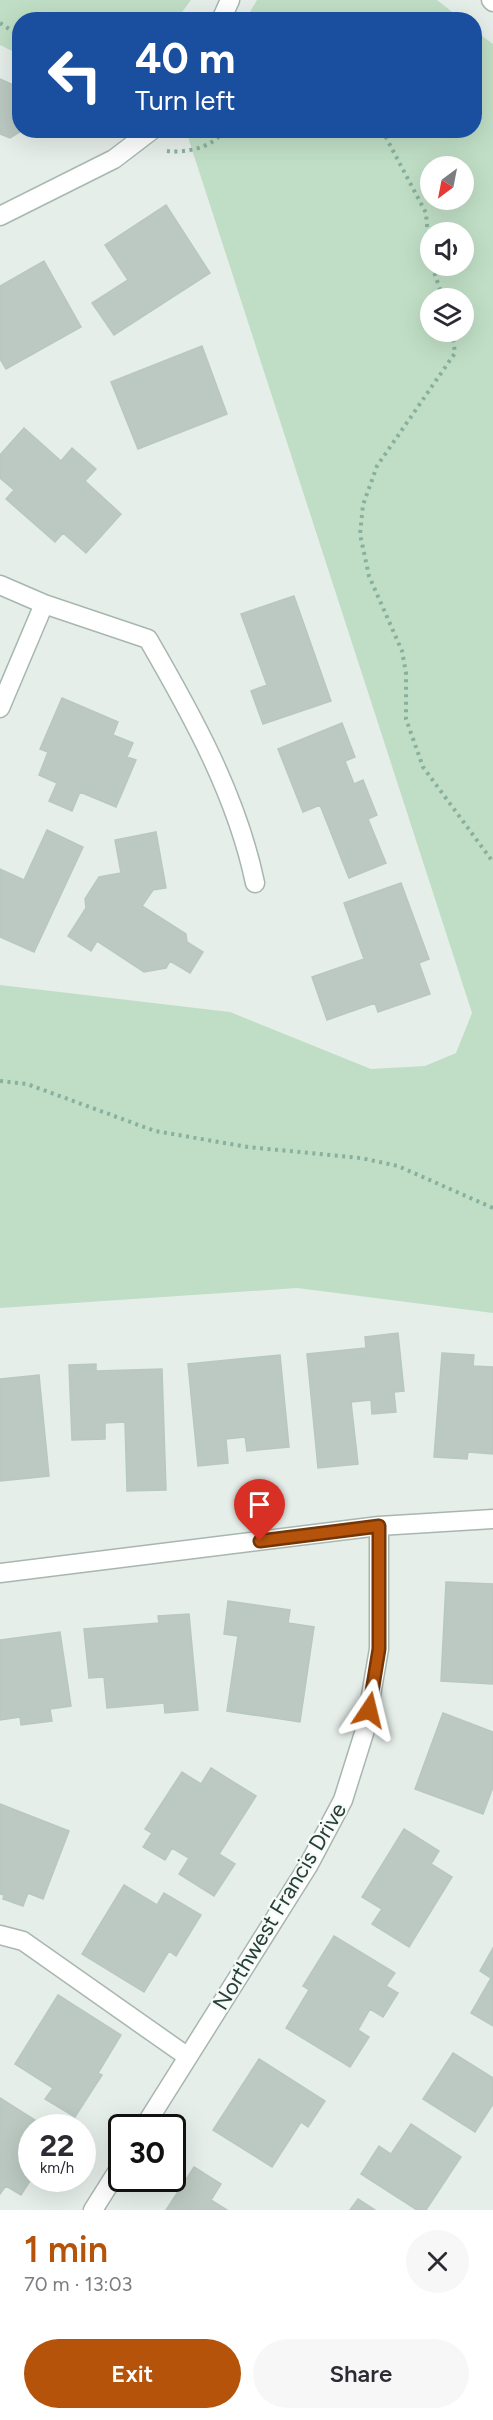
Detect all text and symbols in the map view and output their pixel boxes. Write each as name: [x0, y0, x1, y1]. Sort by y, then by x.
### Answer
text: 40 m: [135, 33, 235, 84]
icon: left: [36, 36, 114, 114]
text: Turn left: [135, 84, 235, 117]
north arrow: [420, 156, 474, 210]
map controls: [420, 156, 474, 342]
button: sound: [420, 222, 474, 276]
button: layers: [420, 288, 474, 342]
pin: [234, 1479, 285, 1541]
icon: arrive: [243, 1488, 276, 1521]
position arrow: [337, 1678, 401, 1742]
street label: Northwest Francis Drive: [207, 1798, 352, 2015]
speed limit sign: 30: [108, 2114, 186, 2192]
text: 22: [40, 2127, 74, 2164]
text: km/h: [40, 2159, 74, 2177]
text: 1 min: [24, 2228, 108, 2271]
button: close: [406, 2230, 469, 2293]
text: 70 m · 13:03: [24, 2272, 132, 2296]
button: Exit: [24, 2339, 241, 2408]
button: Share: [253, 2339, 469, 2408]

